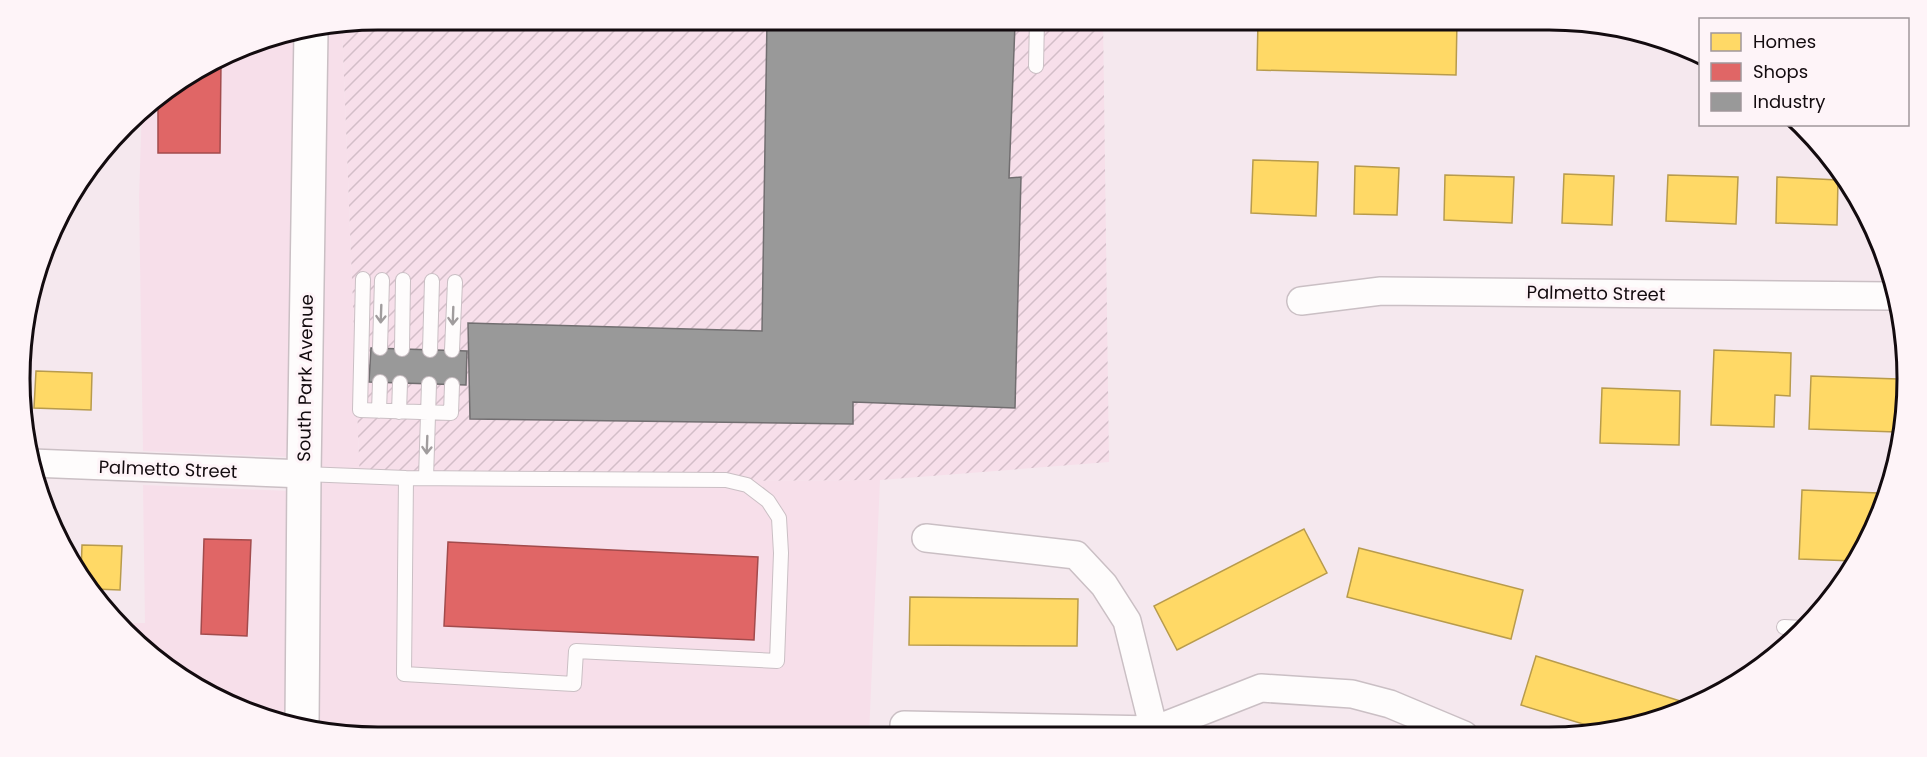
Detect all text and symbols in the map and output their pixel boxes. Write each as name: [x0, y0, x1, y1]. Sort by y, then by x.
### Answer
legend: [1699, 18, 1909, 126]
text: Homes: [1753, 29, 1816, 54]
text: Shops: [1753, 59, 1808, 84]
text: Industry: [1753, 89, 1825, 114]
street label: Palmetto Street: [1526, 279, 1666, 307]
street label: South Park Avenue: [291, 294, 319, 462]
one-way arrow: [376, 303, 387, 323]
one-way arrow: [448, 305, 459, 325]
one-way arrow: [421, 435, 432, 455]
street label: Palmetto Street: [98, 454, 238, 484]

